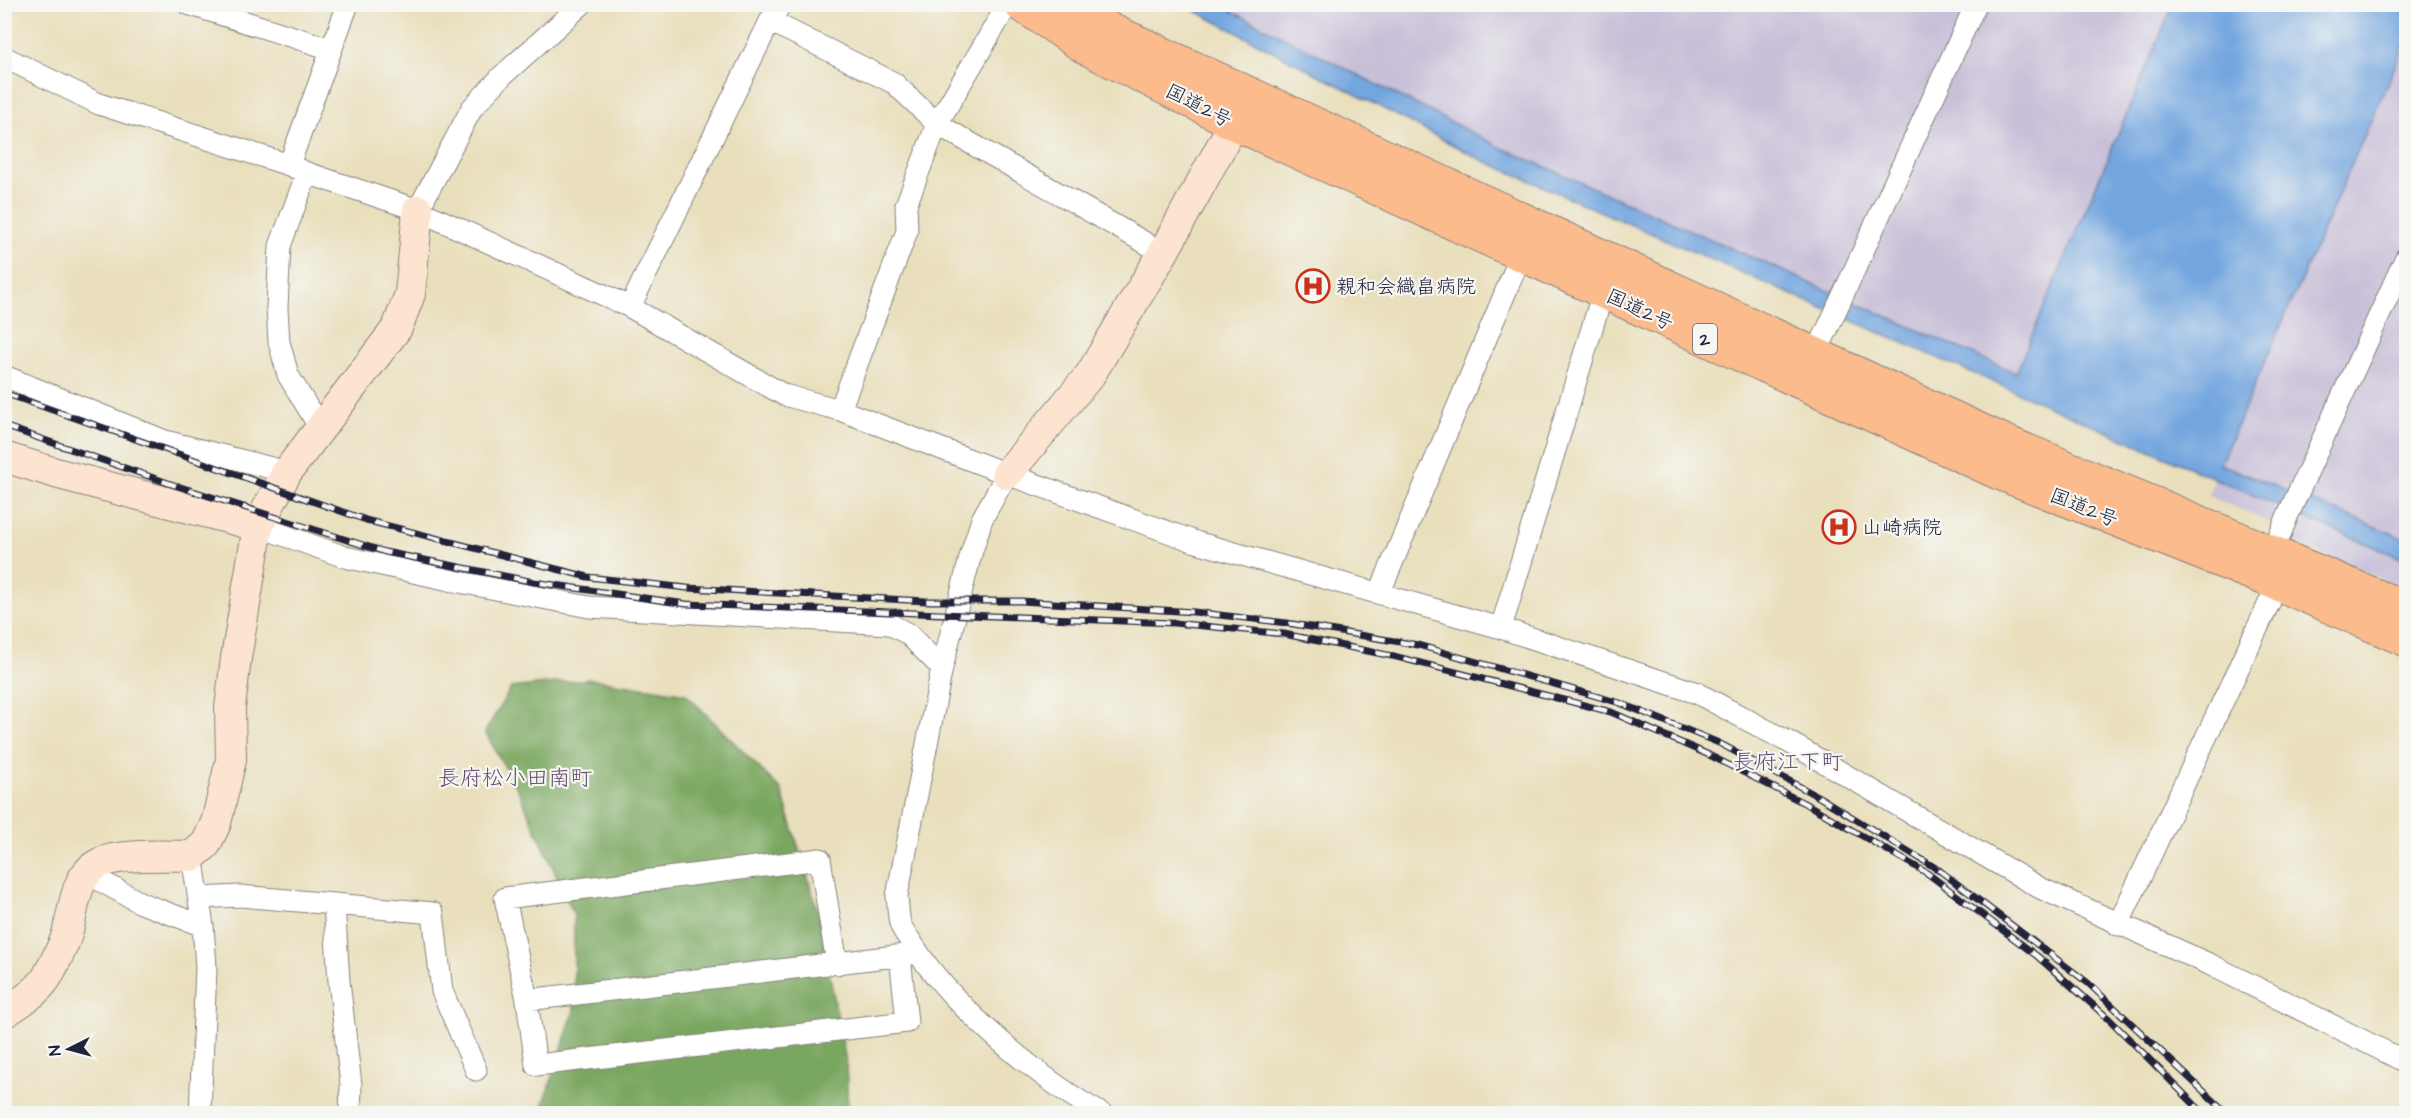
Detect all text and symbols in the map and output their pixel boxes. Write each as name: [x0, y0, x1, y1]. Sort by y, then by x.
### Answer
street label: 国道2号: [1160, 77, 1237, 135]
hospital icon: 親和会織畠病院: [1295, 268, 1331, 304]
place label: 親和会織畠病院: [1336, 273, 1476, 301]
street label: 国道2号: [1601, 282, 1678, 338]
road number: 2: [1693, 324, 1717, 354]
street label: 国道2号: [2045, 482, 2122, 534]
hospital icon: 山崎病院: [1821, 509, 1857, 545]
place label: 山崎病院: [1862, 514, 1942, 542]
district label: 長府江下町: [1733, 747, 1843, 778]
district label: 長府松小田南町: [438, 763, 592, 794]
north arrow: [39, 1019, 99, 1079]
text: N: [44, 1044, 67, 1057]

